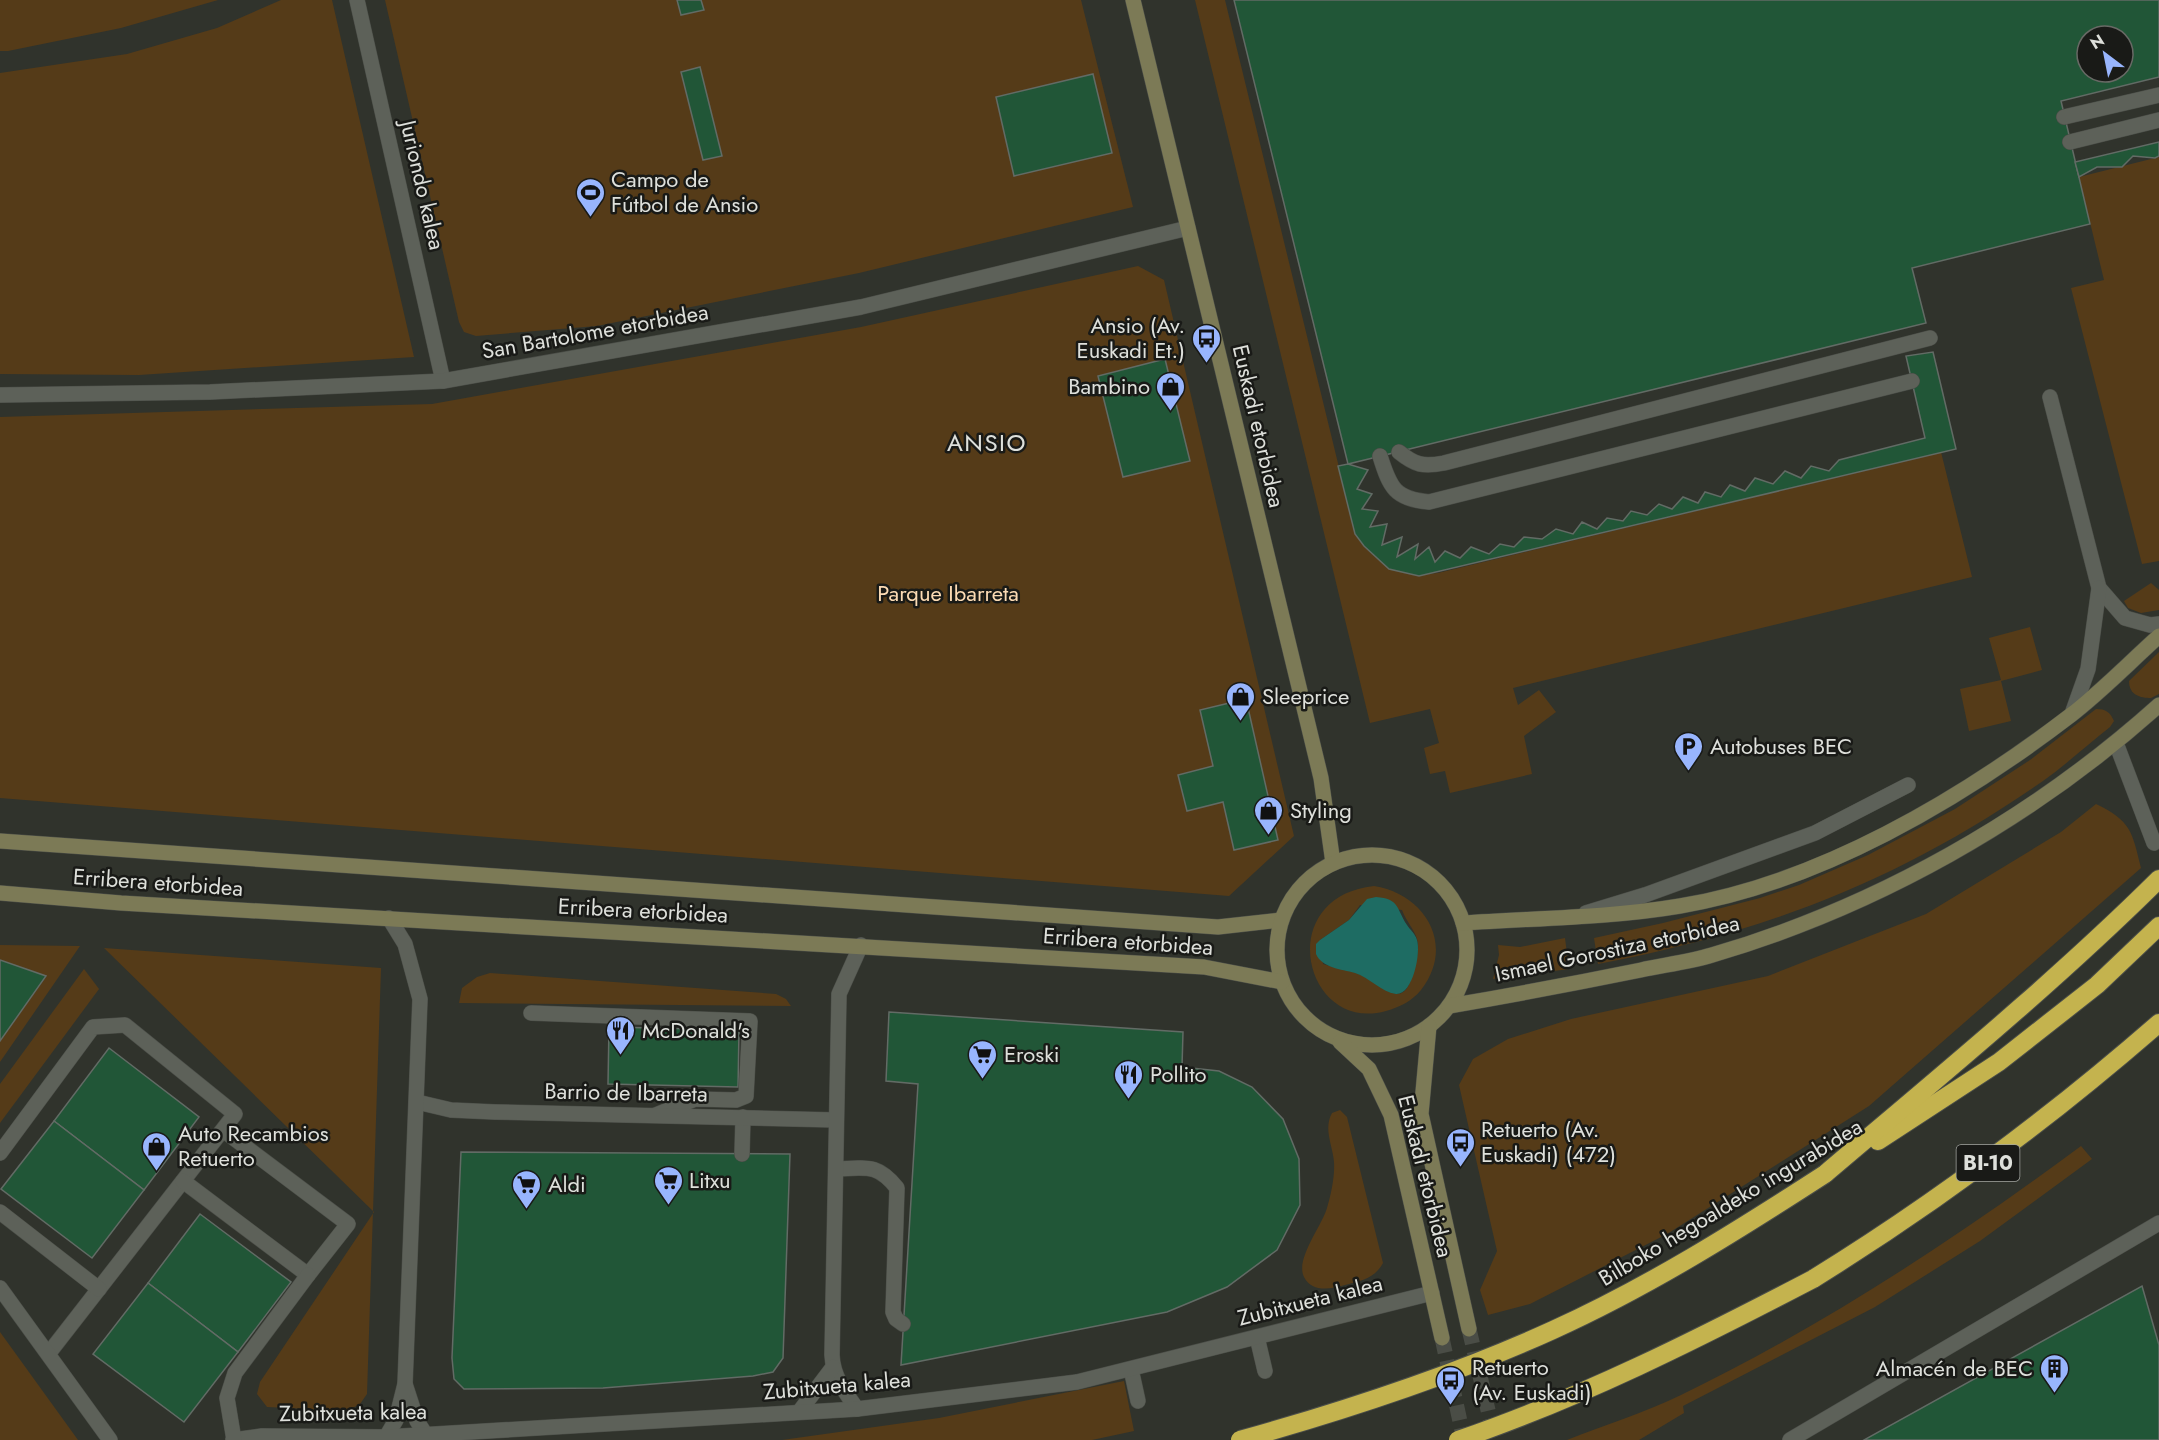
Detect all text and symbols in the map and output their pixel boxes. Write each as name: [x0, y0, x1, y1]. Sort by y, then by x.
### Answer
north arrow: [2075, 24, 2135, 84]
text: N: [2086, 29, 2109, 55]
street label: Juriondo kalea: [392, 114, 453, 253]
place label: Campo de Fútbol de Ansio: [611, 163, 758, 220]
sports icon: Campo de Fútbol de Ansio: [574, 176, 606, 218]
street label: San Bartolome etorbidea: [479, 295, 711, 367]
place label: Ansio (Av. Euskadi Et.): [1077, 309, 1185, 366]
bus stop icon: Ansio (Av. Euskadi Et.): [1190, 322, 1222, 364]
street label: Euskadi etorbidea: [1225, 341, 1293, 511]
place label: Bambino: [1068, 370, 1150, 402]
shop icon: Bambino: [1155, 370, 1187, 412]
district label: ANSIO: [947, 425, 1027, 460]
park label: Parque Ibarreta: [877, 577, 1019, 609]
shop icon: Sleeprice: [1225, 680, 1257, 722]
place label: Sleeprice: [1262, 680, 1349, 712]
parking icon: Autobuses BEC: [1673, 730, 1705, 772]
place label: Autobuses BEC: [1710, 730, 1852, 762]
shop icon: Styling: [1253, 794, 1285, 836]
place label: Styling: [1290, 794, 1352, 826]
street label: Erribera etorbidea: [72, 860, 244, 904]
street label: Erribera etorbidea: [557, 890, 729, 930]
street label: Ismael Gorostiza etorbidea: [1492, 906, 1742, 990]
street label: Erribera etorbidea: [1042, 919, 1214, 963]
restaurant icon: McDonald's: [605, 1014, 637, 1056]
place label: McDonald's: [642, 1014, 750, 1046]
supermarket icon: Eroski: [967, 1038, 999, 1080]
place label: Eroski: [1004, 1038, 1060, 1070]
restaurant icon: Pollito: [1113, 1058, 1145, 1100]
place label: Pollito: [1150, 1058, 1207, 1090]
street label: Barrio de Ibarreta: [544, 1075, 708, 1109]
street label: Euskadi etorbidea: [1390, 1091, 1462, 1261]
street label: Bilboko hegoaldeko ingurabidea: [1592, 1110, 1868, 1294]
place label: Retuerto (Av. Euskadi) (472): [1481, 1113, 1616, 1170]
place label: Auto Recambios Retuerto: [178, 1117, 329, 1174]
bus stop icon: Retuerto (Av. Euskadi) (472): [1444, 1126, 1476, 1168]
shop icon: Auto Recambios Retuerto: [141, 1130, 173, 1172]
road number: BI-10: [1956, 1145, 2020, 1181]
supermarket icon: Litxu: [652, 1164, 684, 1206]
place label: Litxu: [689, 1164, 730, 1196]
supermarket icon: Aldi: [511, 1168, 543, 1210]
place label: Aldi: [548, 1168, 586, 1200]
street label: Zubitxueta kalea: [1234, 1267, 1386, 1333]
place label: Retuerto (Av. Euskadi): [1472, 1351, 1592, 1408]
place label: Almacén de BEC: [1876, 1352, 2033, 1384]
building icon: Almacén de BEC: [2038, 1352, 2070, 1394]
street label: Zubitxueta kalea: [762, 1363, 912, 1407]
bus stop icon: Retuerto (Av. Euskadi): [1435, 1364, 1467, 1406]
street label: Zubitxueta kalea: [279, 1395, 427, 1429]

